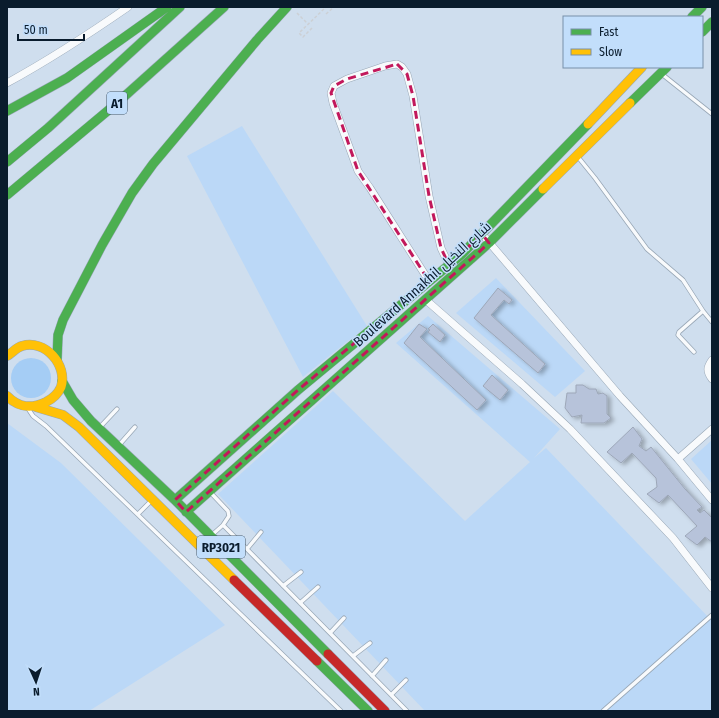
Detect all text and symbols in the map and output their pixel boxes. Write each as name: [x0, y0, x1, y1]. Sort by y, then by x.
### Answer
scale bar: [18, 16, 84, 42]
legend: [563, 16, 703, 68]
text: 50 m: [24, 23, 48, 37]
text: Fast: [599, 25, 618, 39]
text: Slow: [599, 45, 622, 59]
road number: A1: [107, 92, 127, 114]
street label: Boulevard Annakhil شارع النخيل: [350, 218, 494, 351]
road number: RP3021: [197, 536, 245, 558]
north arrow: [16, 662, 56, 702]
text: N: [33, 685, 40, 698]

